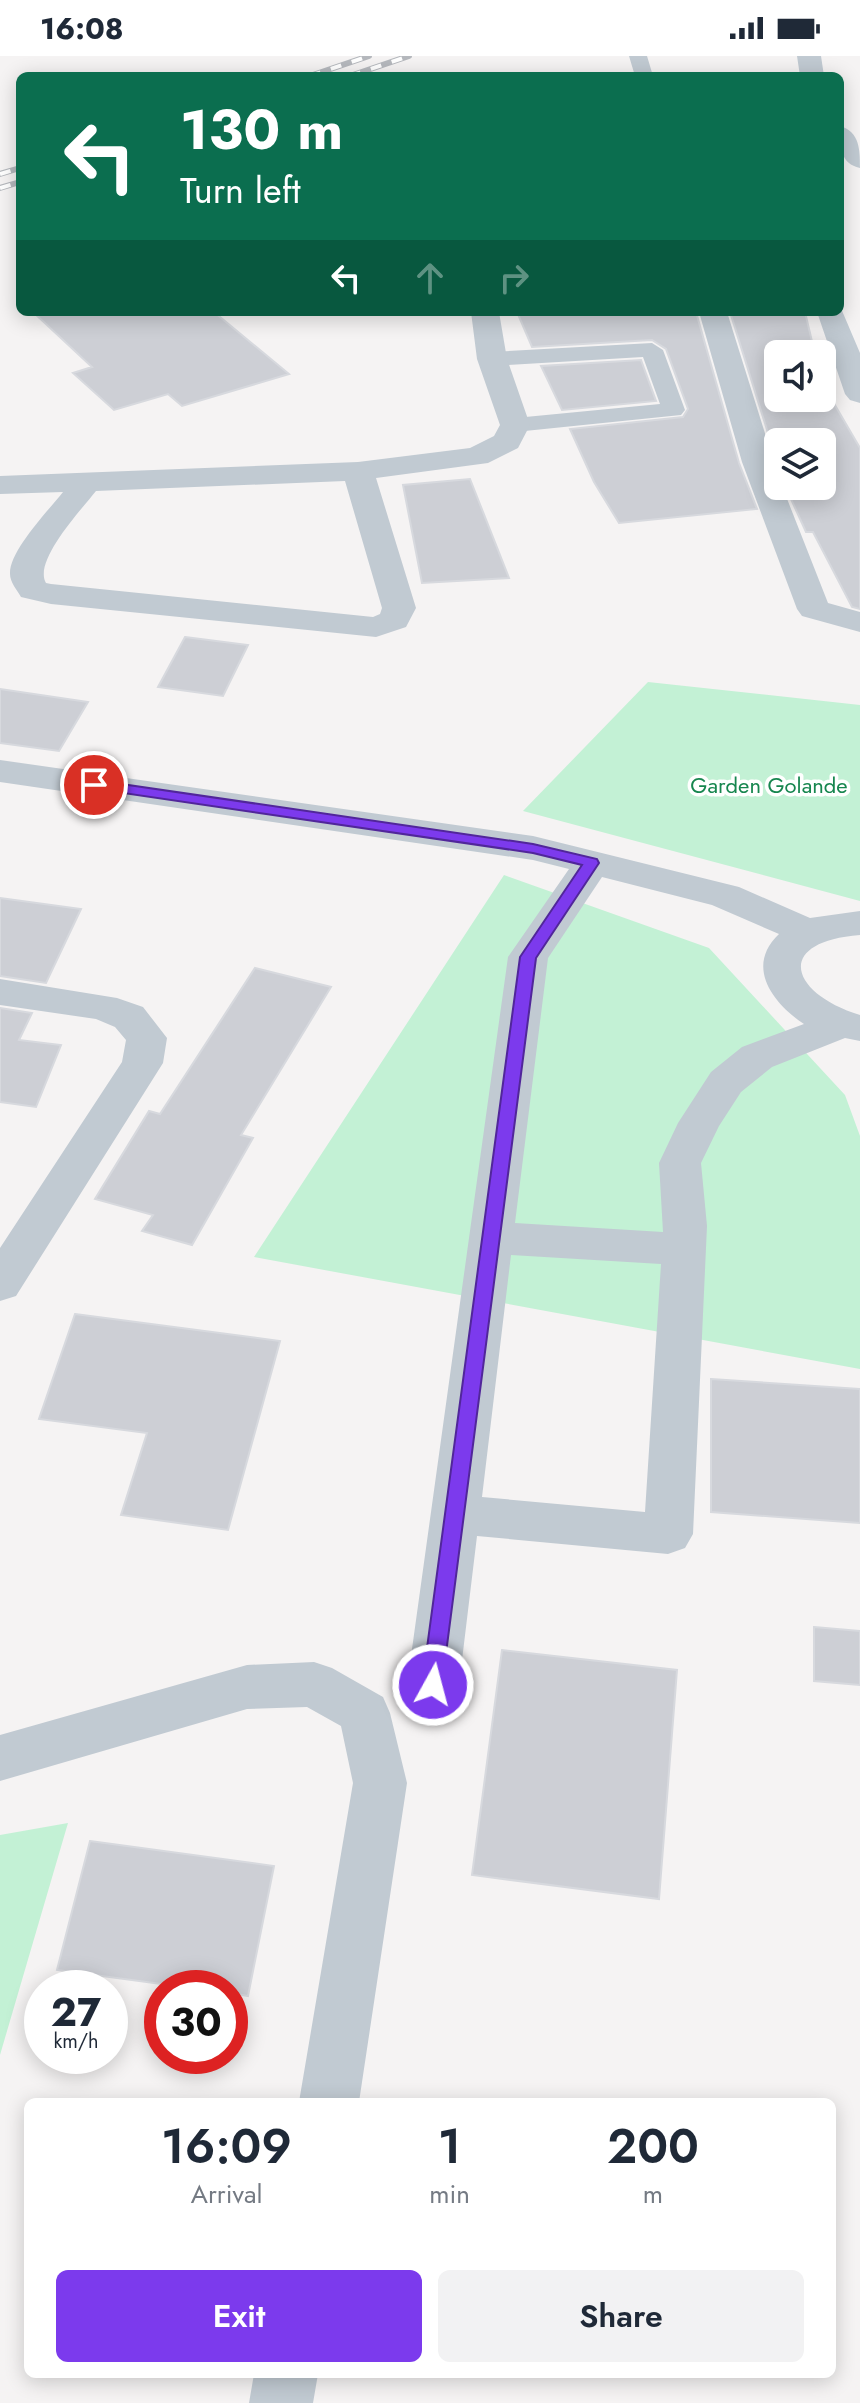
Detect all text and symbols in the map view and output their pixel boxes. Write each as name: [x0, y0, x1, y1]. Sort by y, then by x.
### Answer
text: 16:08: [40, 7, 124, 50]
text: 130 m: [180, 89, 343, 170]
icon: left: [48, 104, 152, 208]
text: Turn left: [180, 164, 301, 216]
icon: left: [324, 256, 368, 300]
icon: ahead: [408, 256, 452, 300]
icon: right: [492, 256, 536, 300]
map controls: [764, 340, 836, 500]
button: sound: [764, 340, 836, 412]
button: layers: [764, 428, 836, 500]
pin: [60, 751, 128, 819]
icon: arrive: [72, 763, 116, 807]
park label: Garden Golande: [690, 769, 848, 801]
position arrow: [391, 1643, 475, 1727]
speed limit sign: 30: [144, 1970, 248, 2074]
text: 27: [51, 1983, 101, 2041]
text: km/h: [53, 2027, 99, 2056]
text: 16:09: [161, 2112, 292, 2181]
text: 1: [438, 2112, 461, 2181]
text: 200: [607, 2112, 699, 2181]
text: Arrival: [191, 2175, 262, 2213]
text: min: [429, 2175, 470, 2213]
text: m: [643, 2175, 663, 2213]
button: Exit: [56, 2270, 422, 2362]
button: Share: [438, 2270, 804, 2362]

